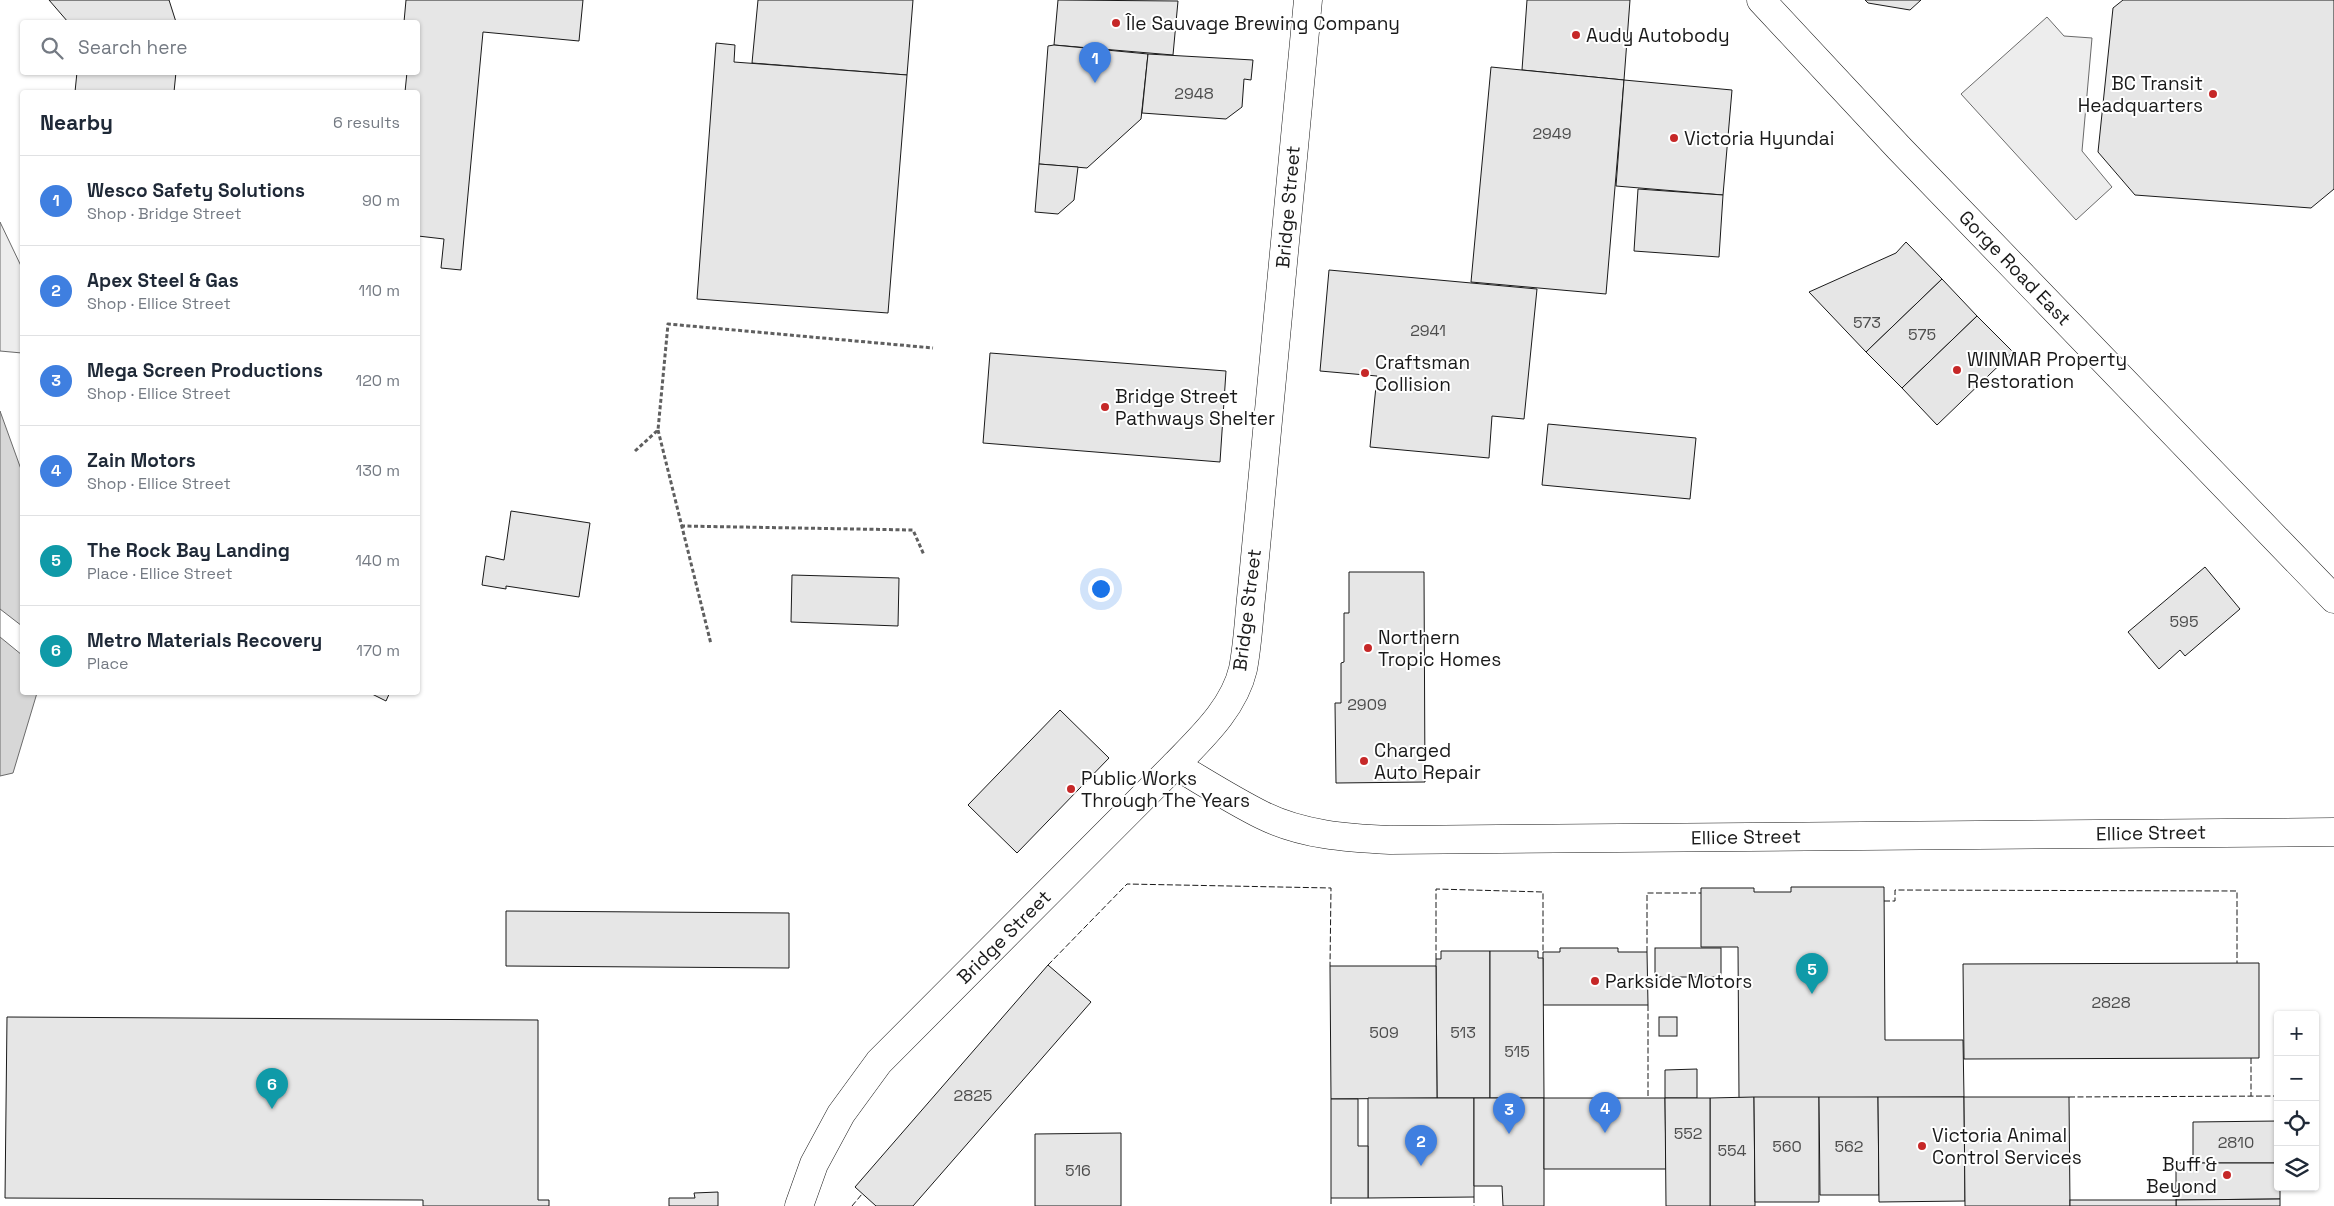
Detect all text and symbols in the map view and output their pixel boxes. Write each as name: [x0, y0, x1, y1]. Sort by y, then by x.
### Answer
place label: Île Sauvage Brewing Company: [1125, 11, 1400, 36]
marker: Île Sauvage Brewing Company: [1110, 17, 1122, 29]
search box: [20, 20, 420, 75]
place label: Audy Autobody: [1586, 23, 1730, 48]
marker: Audy Autobody: [1570, 29, 1582, 41]
icon: search: [38, 34, 66, 62]
text: Search here: [78, 35, 188, 60]
pin: 1: [1079, 42, 1111, 83]
place label: BC Transit Headquarters: [2078, 71, 2203, 118]
house number: 2948: [1174, 83, 1214, 104]
marker: BC Transit Headquarters: [2207, 88, 2219, 100]
text: Nearby: [40, 109, 113, 136]
text: 6 results: [333, 112, 400, 133]
house number: 2949: [1532, 123, 1572, 144]
place label: Victoria Hyundai: [1684, 126, 1834, 151]
marker: Victoria Hyundai: [1668, 132, 1680, 144]
street label: Bridge Street: [1270, 145, 1306, 269]
text: Wesco Safety Solutions: [87, 178, 305, 203]
text: 1: [52, 190, 60, 211]
text: 90 m: [362, 190, 400, 211]
text: Shop · Bridge Street: [87, 203, 242, 224]
street label: Gorge Road East: [1954, 205, 2076, 331]
text: Apex Steel & Gas: [87, 268, 239, 293]
text: 2: [51, 280, 61, 301]
text: 110 m: [358, 280, 400, 301]
text: Shop · Ellice Street: [87, 293, 231, 314]
house number: 573: [1853, 312, 1881, 333]
house number: 2941: [1410, 320, 1446, 341]
house number: 575: [1908, 324, 1936, 345]
place label: WINMAR Property Restoration: [1967, 347, 2127, 394]
place label: Craftsman Collision: [1375, 350, 1470, 397]
text: Mega Screen Productions: [87, 358, 323, 383]
marker: WINMAR Property Restoration: [1951, 364, 1963, 376]
marker: Craftsman Collision: [1359, 367, 1371, 379]
text: 3: [51, 370, 61, 391]
text: 120 m: [356, 370, 400, 391]
text: Shop · Ellice Street: [87, 383, 231, 404]
place label: Bridge Street Pathways Shelter: [1115, 384, 1275, 431]
marker: Bridge Street Pathways Shelter: [1099, 401, 1111, 413]
text: Zain Motors: [87, 448, 196, 473]
text: 4: [51, 460, 61, 481]
text: 130 m: [356, 460, 400, 481]
text: Shop · Ellice Street: [87, 473, 231, 494]
text: The Rock Bay Landing: [87, 538, 290, 563]
street label: Bridge Street: [1227, 547, 1267, 673]
text: 5: [51, 550, 61, 571]
text: 140 m: [355, 550, 400, 571]
text: Place · Ellice Street: [87, 563, 233, 584]
your location: [1088, 576, 1114, 602]
house number: 595: [2170, 611, 2198, 632]
place label: Northern Tropic Homes: [1378, 625, 1501, 672]
text: Metro Materials Recovery: [87, 628, 322, 653]
text: 6: [51, 640, 61, 661]
text: 170 m: [356, 640, 400, 661]
marker: Northern Tropic Homes: [1362, 642, 1374, 654]
text: Place: [87, 653, 129, 674]
house number: 2909: [1347, 694, 1387, 715]
place label: Charged Auto Repair: [1374, 738, 1481, 785]
marker: Charged Auto Repair: [1358, 755, 1370, 767]
place label: Public Works Through The Years: [1081, 766, 1250, 813]
marker: Public Works Through The Years: [1065, 783, 1077, 795]
street label: Ellice Street: [2096, 820, 2206, 846]
street label: Ellice Street: [1691, 824, 1801, 850]
street label: Bridge Street: [952, 885, 1056, 989]
pin: 5: [1796, 953, 1828, 994]
place label: Parkside Motors: [1605, 969, 1752, 994]
marker: Parkside Motors: [1589, 975, 1601, 987]
house number: 2828: [2091, 992, 2131, 1013]
map controls: [2274, 1011, 2319, 1191]
button: +: [2274, 1011, 2319, 1056]
house number: 509: [1369, 1022, 1399, 1043]
house number: 513: [1450, 1022, 1476, 1043]
house number: 515: [1504, 1041, 1530, 1062]
button: −: [2274, 1056, 2319, 1101]
pin: 6: [256, 1068, 288, 1109]
house number: 2825: [954, 1085, 992, 1106]
pin: 4: [1589, 1092, 1621, 1133]
pin: 3: [1493, 1093, 1525, 1134]
button: locate: [2274, 1101, 2319, 1146]
house number: 552: [1674, 1123, 1702, 1144]
place label: Victoria Animal Control Services: [1932, 1123, 2082, 1170]
pin: 2: [1405, 1125, 1437, 1166]
house number: 2810: [2218, 1132, 2254, 1153]
house number: 560: [1772, 1136, 1802, 1157]
house number: 562: [1835, 1136, 1863, 1157]
house number: 554: [1717, 1140, 1747, 1161]
marker: Victoria Animal Control Services: [1916, 1140, 1928, 1152]
button: layers: [2274, 1146, 2319, 1191]
place label: Buff & Beyond: [2146, 1152, 2217, 1199]
house number: 516: [1065, 1160, 1091, 1181]
marker: Buff & Beyond: [2221, 1169, 2233, 1181]

